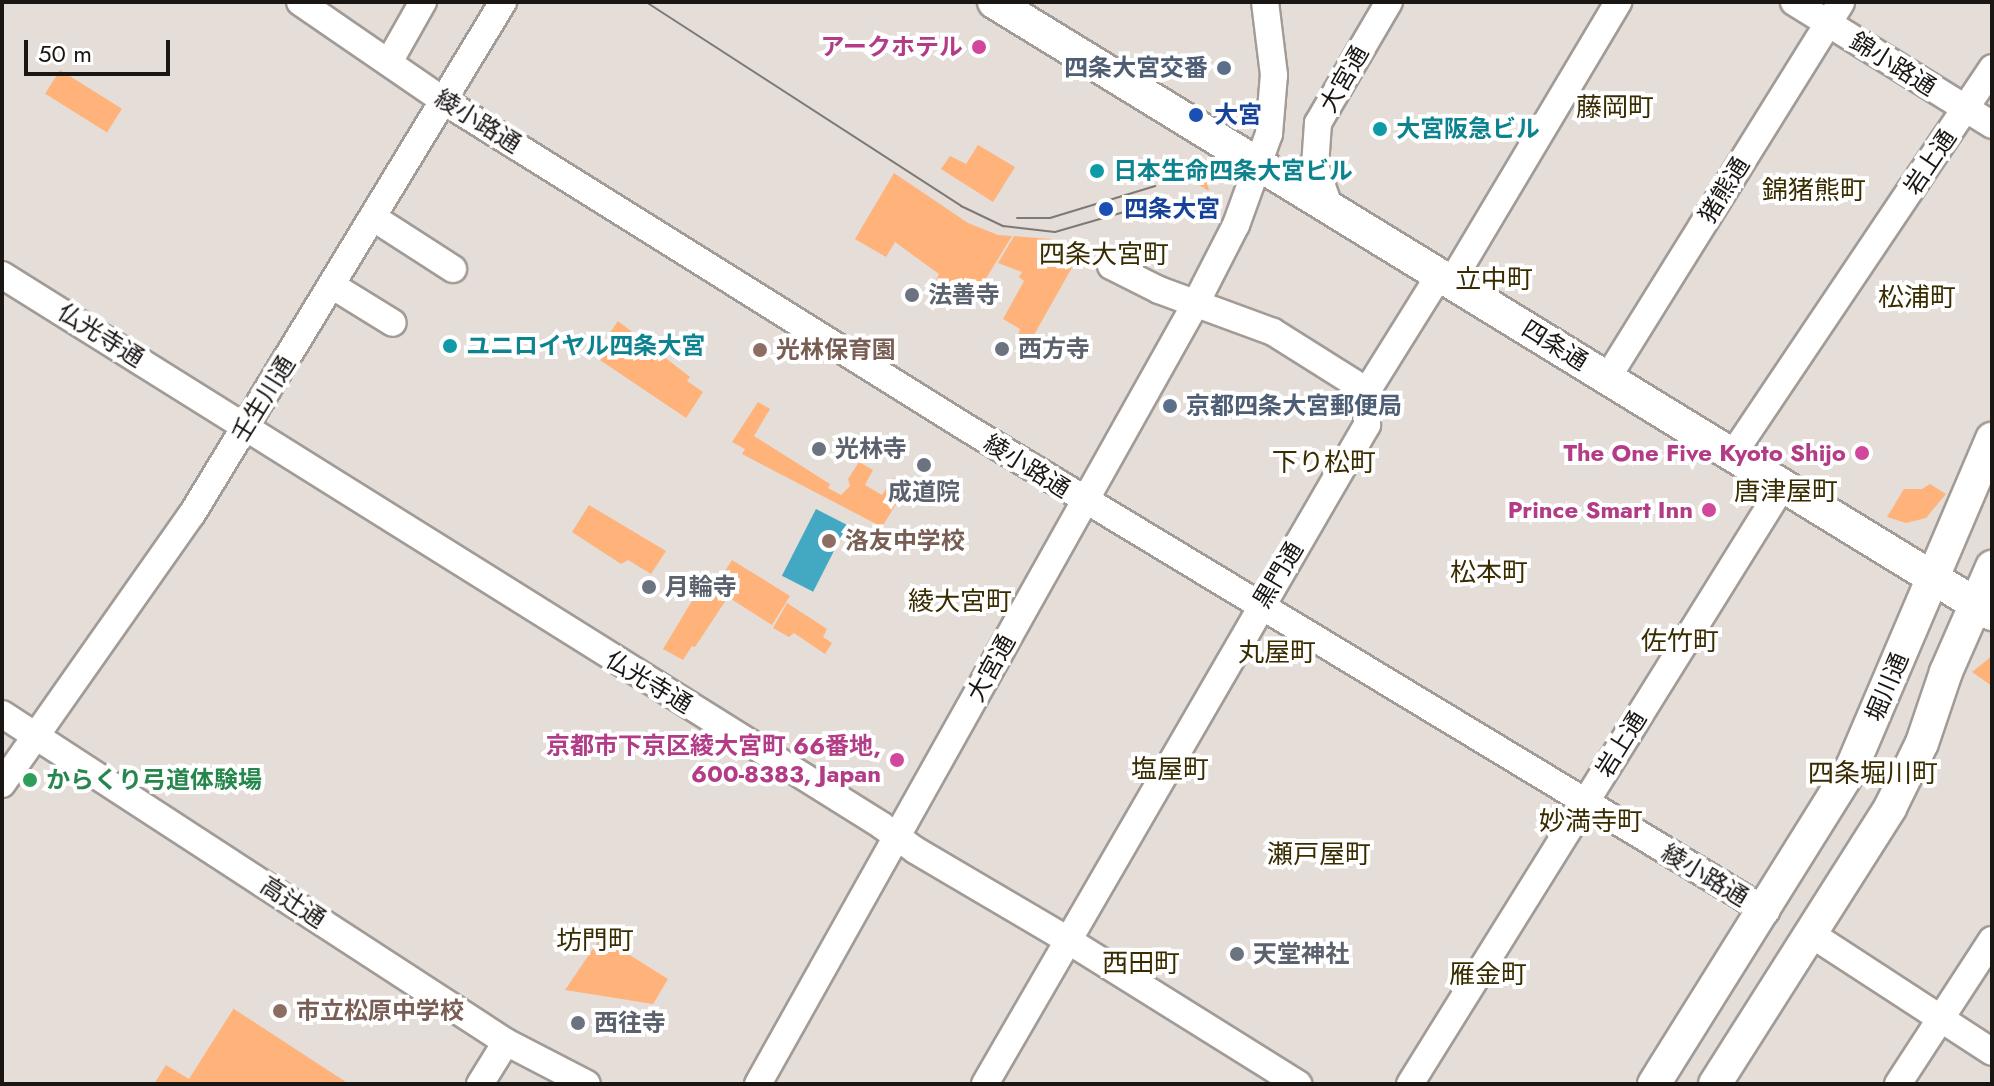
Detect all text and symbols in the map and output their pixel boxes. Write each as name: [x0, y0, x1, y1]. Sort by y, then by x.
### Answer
scale bar: [28, 24, 174, 74]
street label: 錦小路通: [1845, 26, 1941, 102]
place label: アークホテル: [820, 33, 963, 61]
text: 50 m: [38, 36, 92, 71]
marker: アークホテル: [970, 38, 988, 56]
street label: 大宮通: [1314, 41, 1374, 117]
place label: 四条大宮交番: [1064, 54, 1208, 82]
marker: 四条大宮交番: [1215, 59, 1233, 77]
street label: 綾小路通: [430, 83, 526, 159]
district label: 藤岡町: [1576, 92, 1654, 124]
place label: 大宮: [1214, 101, 1262, 129]
marker: 大宮: [1185, 104, 1207, 126]
place label: 大宮阪急ビル: [1396, 115, 1540, 143]
marker: 大宮阪急ビル: [1371, 120, 1389, 138]
street label: 岩上通: [1898, 124, 1962, 200]
street label: 猪熊通: [1693, 152, 1755, 228]
place label: 日本生命四条大宮ビル: [1113, 157, 1353, 185]
marker: 日本生命四条大宮ビル: [1088, 162, 1106, 180]
district label: 錦猪熊町: [1762, 175, 1866, 207]
place label: 四条大宮: [1124, 195, 1220, 223]
marker: 四条大宮: [1095, 198, 1117, 220]
district label: 四条大宮町: [1039, 239, 1169, 271]
district label: 立中町: [1455, 264, 1533, 296]
place label: 法善寺: [928, 281, 1000, 309]
district label: 松浦町: [1878, 282, 1956, 314]
marker: 法善寺: [903, 286, 921, 304]
street label: 仏光寺通: [53, 297, 149, 373]
street label: 四条通: [1517, 314, 1593, 376]
place label: ユニロイヤル四条大宮: [466, 332, 706, 360]
place label: 西方寺: [1018, 335, 1090, 363]
place label: 光林保育園: [776, 336, 896, 364]
marker: ユニロイヤル四条大宮: [441, 337, 459, 355]
marker: 西方寺: [993, 340, 1011, 358]
marker: 光林保育園: [751, 341, 769, 359]
street label: 壬生川通: [225, 351, 301, 447]
place label: 京都四条大宮郵便局: [1186, 392, 1402, 420]
marker: 京都四条大宮郵便局: [1161, 397, 1179, 415]
street label: 綾小路通: [979, 428, 1075, 504]
place label: 光林寺: [835, 435, 907, 463]
place label: The One Five Kyoto Shijo: [1563, 439, 1846, 467]
marker: 光林寺: [810, 440, 828, 458]
marker: The One Five Kyoto Shijo: [1853, 444, 1871, 462]
district label: 下り松町: [1272, 447, 1376, 479]
marker: 成道院: [915, 456, 933, 474]
district label: 唐津屋町: [1734, 476, 1838, 508]
place label: 成道院: [888, 478, 960, 506]
place label: Prince Smart Inn: [1508, 496, 1693, 524]
marker: Prince Smart Inn: [1700, 501, 1718, 519]
place label: 洛友中学校: [845, 527, 965, 555]
marker: 洛友中学校: [820, 532, 838, 550]
street label: 黒門通: [1247, 537, 1309, 613]
district label: 松本町: [1450, 557, 1528, 589]
place label: 月輪寺: [665, 573, 737, 601]
marker: 月輪寺: [640, 578, 658, 596]
district label: 綾大宮町: [908, 586, 1012, 618]
district label: 佐竹町: [1641, 626, 1719, 658]
street label: 大宮通: [961, 630, 1021, 706]
district label: 丸屋町: [1238, 637, 1316, 669]
street label: 仏光寺通: [600, 645, 698, 719]
street label: 堀川通: [1860, 648, 1914, 726]
street label: 岩上通: [1590, 706, 1652, 782]
place label: 京都市下京区綾大宮町 66番地, 600-8383, Japan: [546, 732, 881, 788]
marker: 京都市下京区綾大宮町 66番地, 600-8383, Japan: [888, 751, 906, 769]
district label: 塩屋町: [1131, 754, 1209, 786]
district label: 四条堀川町: [1808, 758, 1938, 790]
place label: からくり弓道体験場: [46, 766, 262, 794]
marker: からくり弓道体験場: [21, 771, 39, 789]
district label: 妙満寺町: [1539, 806, 1643, 838]
street label: 綾小路通: [1656, 838, 1754, 912]
district label: 瀬戸屋町: [1267, 839, 1371, 871]
street label: 高辻通: [255, 870, 331, 934]
district label: 坊門町: [556, 925, 634, 957]
place label: 天堂神社: [1253, 940, 1349, 968]
marker: 天堂神社: [1228, 945, 1246, 963]
district label: 西田町: [1102, 948, 1180, 980]
district label: 雁金町: [1449, 959, 1527, 991]
place label: 市立松原中学校: [296, 997, 464, 1025]
marker: 市立松原中学校: [271, 1002, 289, 1020]
place label: 西往寺: [594, 1009, 666, 1037]
marker: 西往寺: [569, 1014, 587, 1032]

